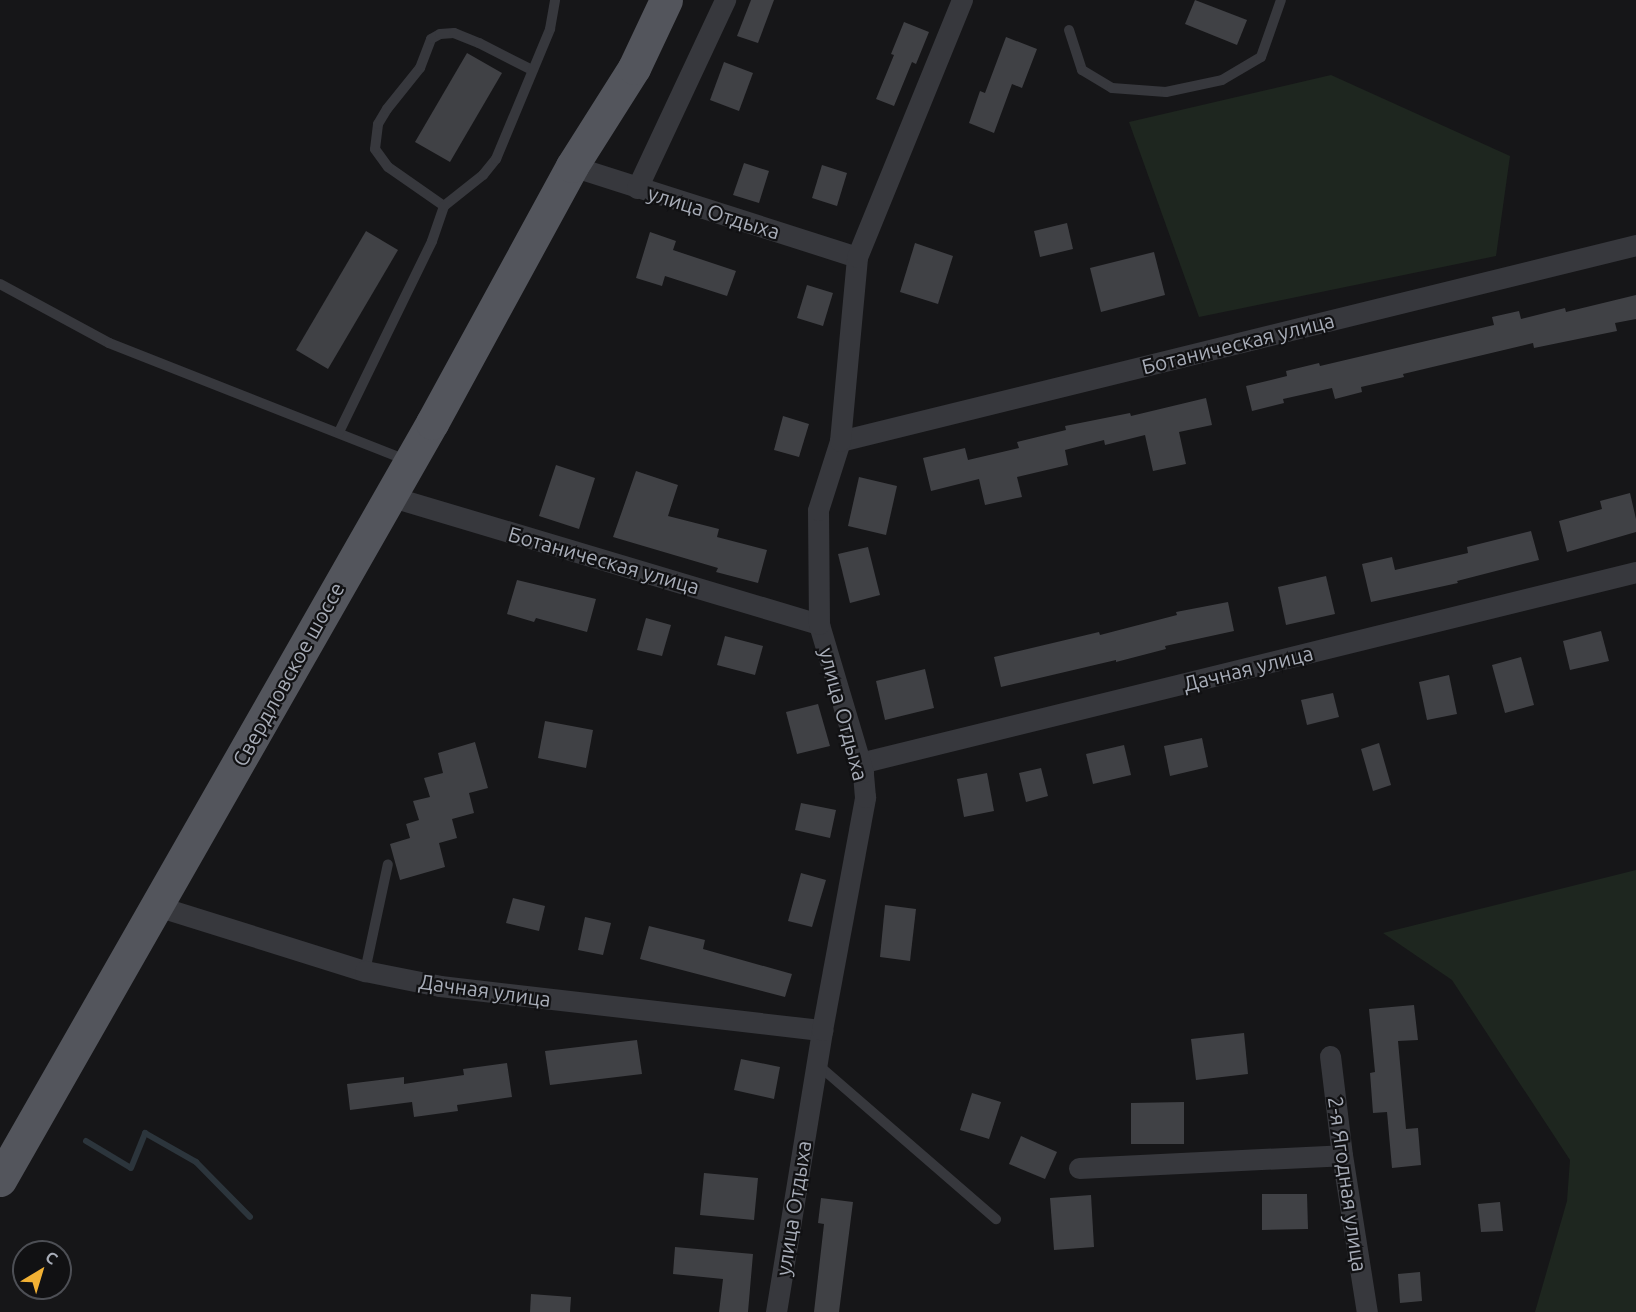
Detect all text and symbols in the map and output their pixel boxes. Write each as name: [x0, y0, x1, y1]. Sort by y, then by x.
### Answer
street label: улица Отдыха: [645, 180, 783, 244]
street label: Ботаническая улица: [1139, 307, 1337, 379]
street label: Ботаническая улица: [506, 521, 702, 599]
street label: Свердловское шоссе: [227, 578, 349, 770]
street label: Дачная улица: [1180, 640, 1316, 696]
street label: улица Отдыха: [814, 645, 874, 783]
street label: Дачная улица: [417, 968, 553, 1012]
street label: 2-я Ягодная улица: [1323, 1095, 1373, 1273]
street label: улица Отдыха: [770, 1139, 816, 1277]
north arrow: [12, 1240, 72, 1300]
text: С: [42, 1247, 61, 1268]

